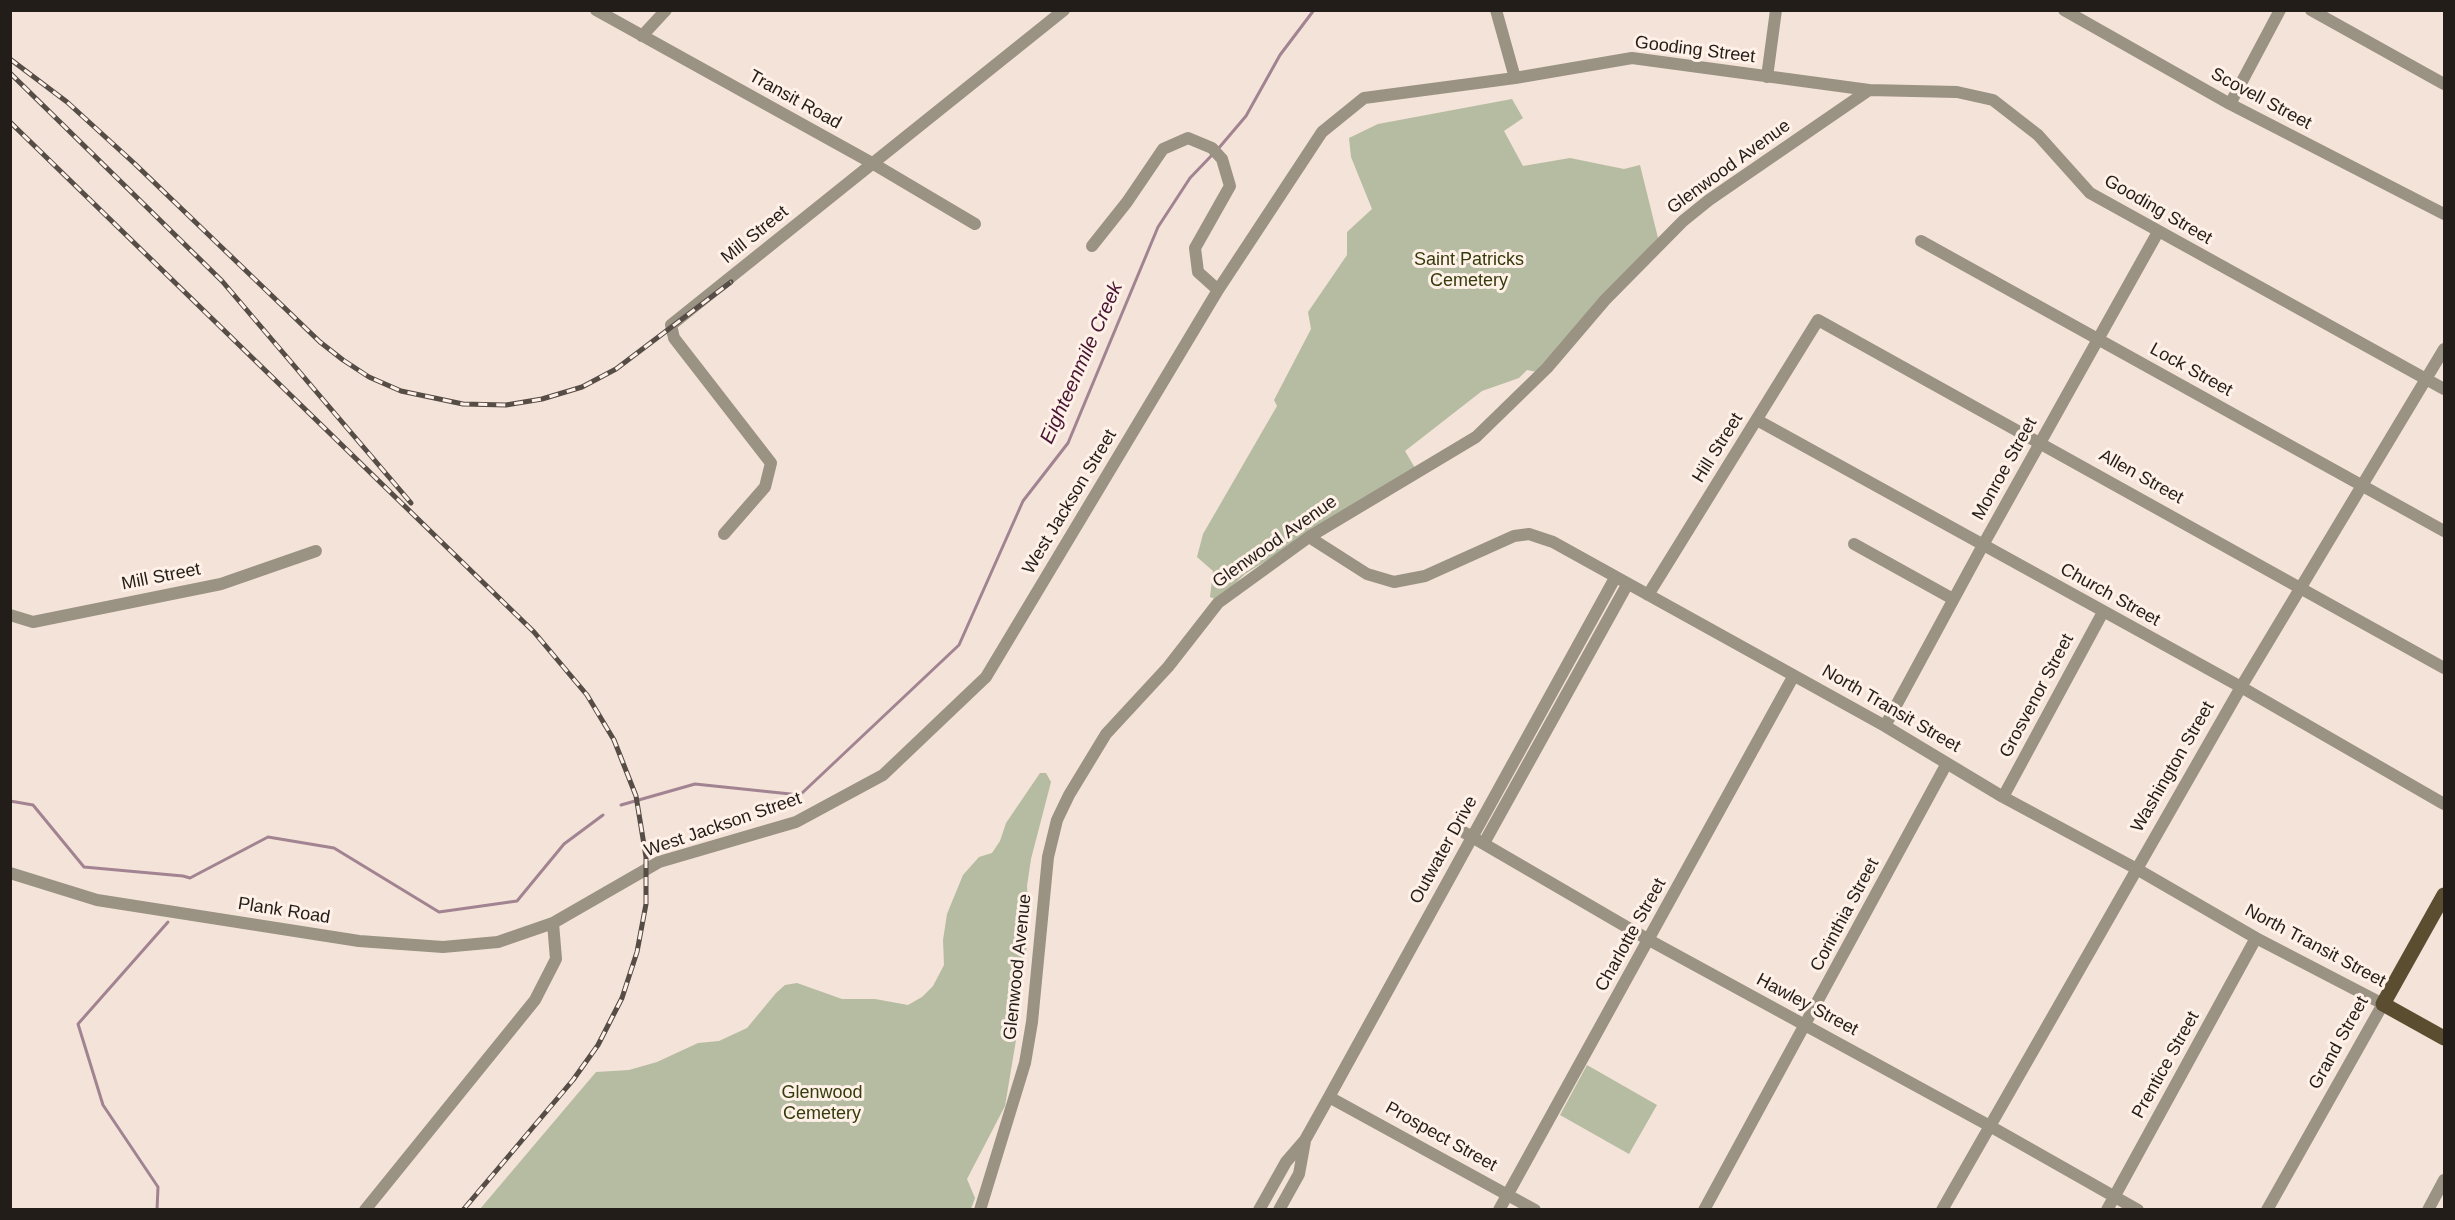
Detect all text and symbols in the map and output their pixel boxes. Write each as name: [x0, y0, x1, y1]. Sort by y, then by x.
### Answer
street label: Gooding Street: [1634, 32, 1756, 68]
street label: Scovell Street: [2207, 63, 2315, 135]
street label: Transit Road: [745, 66, 845, 134]
street label: Glenwood Avenue: [1663, 115, 1795, 219]
street label: Gooding Street: [2100, 170, 2216, 250]
street label: Mill Street: [717, 201, 793, 269]
park label: Saint Patricks Cemetery: [1414, 249, 1524, 292]
water label: Eighteenmile Creek: [1036, 278, 1128, 448]
street label: Lock Street: [2146, 338, 2236, 402]
street label: Hill Street: [1688, 409, 1748, 487]
street label: Monroe Street: [1968, 414, 2042, 524]
street label: West Jackson Street: [1018, 426, 1122, 578]
street label: Allen Street: [2095, 445, 2187, 509]
street label: Glenwood Avenue: [1209, 491, 1341, 593]
street label: Mill Street: [120, 559, 202, 595]
street label: Church Street: [2056, 559, 2164, 631]
street label: Grosvenor Street: [1995, 630, 2079, 762]
street label: North Transit Street: [1818, 661, 1964, 757]
street label: Washington Street: [2127, 698, 2219, 836]
street label: West Jackson Street: [642, 788, 804, 862]
street label: Outwater Drive: [1405, 792, 1483, 908]
street label: Corinthia Street: [1806, 855, 1884, 975]
street label: Charlotte Street: [1591, 875, 1671, 995]
street label: Plank Road: [236, 893, 332, 929]
street label: Glenwood Avenue: [1000, 893, 1036, 1041]
street label: North Transit Street: [2241, 900, 2389, 992]
street label: Hawley Street: [1752, 969, 1862, 1041]
street label: Grand Street: [2305, 993, 2373, 1093]
street label: Prentice Street: [2128, 1008, 2204, 1122]
park label: Glenwood Cemetery: [781, 1082, 863, 1124]
street label: Prospect Street: [1382, 1097, 1500, 1177]

